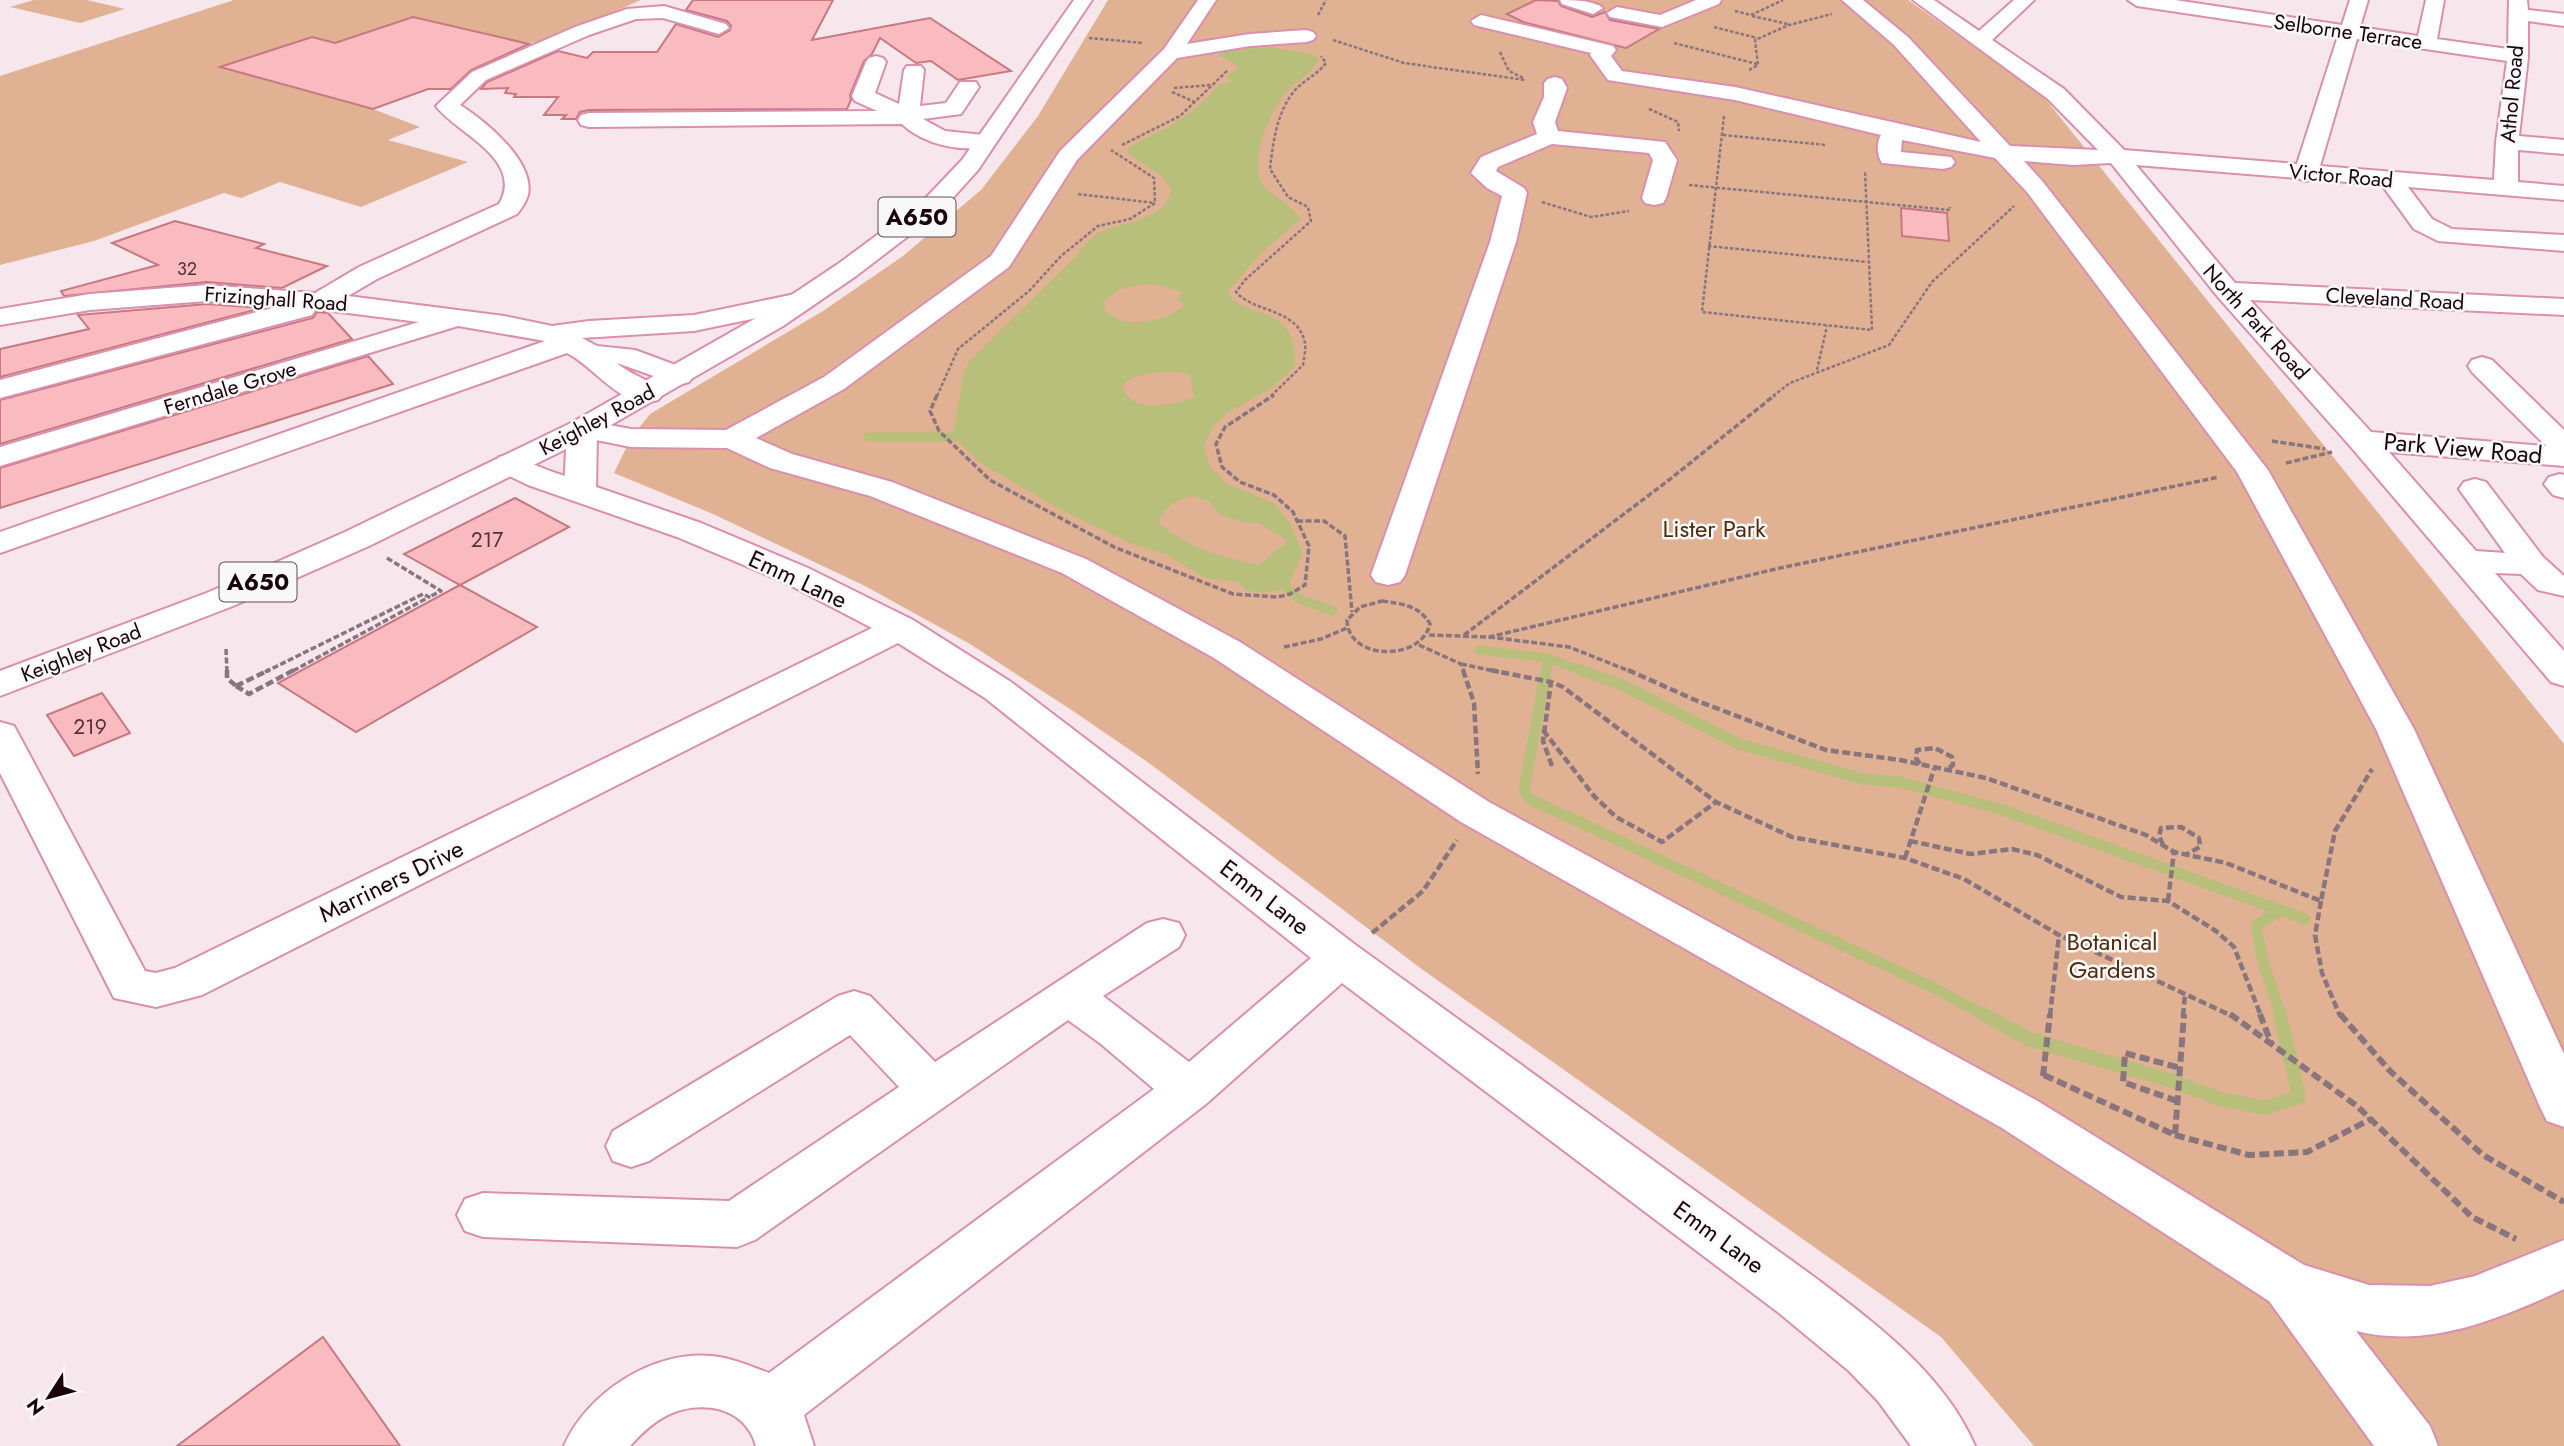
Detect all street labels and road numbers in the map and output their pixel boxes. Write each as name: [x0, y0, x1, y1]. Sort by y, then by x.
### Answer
street label: Selborne Terrace: [2272, 7, 2424, 57]
street label: Athol Road: [2493, 44, 2531, 144]
street label: Victor Road: [2288, 156, 2394, 196]
road number: A650: [878, 198, 956, 236]
street label: North Park Road: [2196, 258, 2316, 386]
street label: Frizinghall Road: [204, 279, 348, 319]
street label: Cleveland Road: [2325, 280, 2465, 318]
street label: Ferndale Grove: [160, 354, 300, 422]
street label: Keighley Road: [534, 377, 660, 463]
street label: Park View Road: [2382, 424, 2544, 472]
street label: Emm Lane: [743, 541, 853, 617]
road number: A650: [219, 562, 296, 602]
street label: Keighley Road: [16, 616, 146, 690]
street label: Marriners Drive: [313, 831, 469, 931]
street label: Emm Lane: [1213, 851, 1317, 943]
street label: Emm Lane: [1666, 1192, 1772, 1282]

